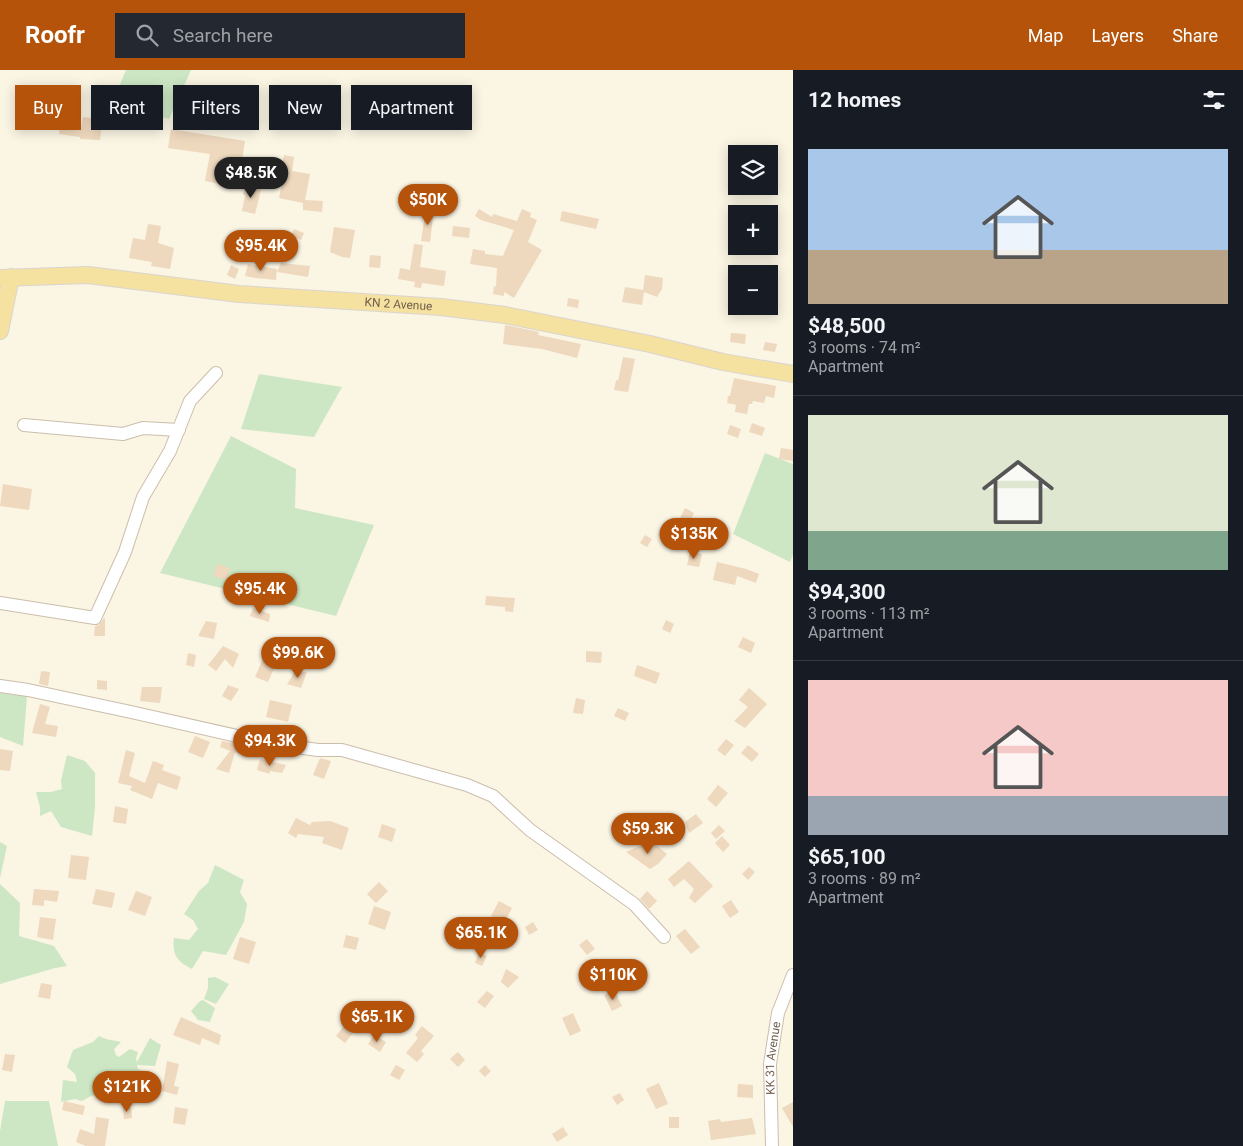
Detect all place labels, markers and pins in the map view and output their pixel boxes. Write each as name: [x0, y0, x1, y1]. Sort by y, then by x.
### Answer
pin: $48.5K: [210, 156, 292, 199]
pin: $50K: [398, 184, 458, 226]
pin: $95.4K: [220, 230, 302, 272]
pin: $135K: [659, 518, 729, 560]
pin: $95.4K: [219, 572, 301, 615]
pin: $99.6K: [257, 636, 339, 679]
pin: $94.3K: [229, 724, 311, 767]
pin: $59.3K: [607, 812, 689, 855]
pin: $65.1K: [440, 916, 522, 959]
pin: $110K: [578, 958, 648, 1001]
pin: $65.1K: [336, 1000, 418, 1043]
pin: $121K: [92, 1070, 162, 1113]

